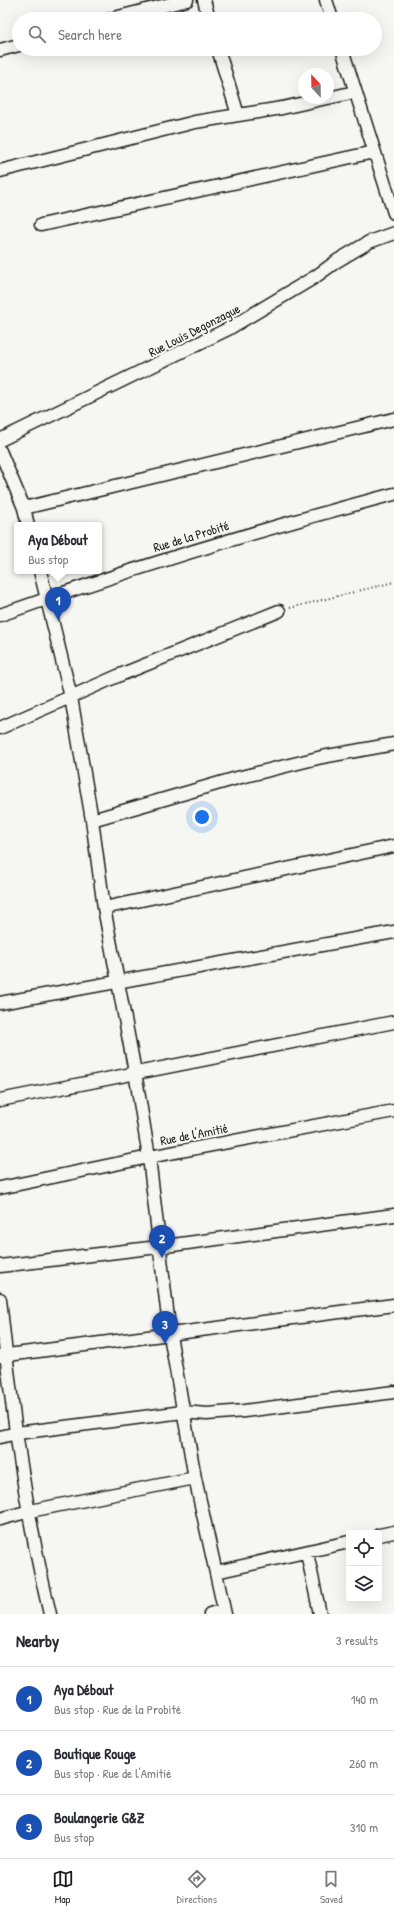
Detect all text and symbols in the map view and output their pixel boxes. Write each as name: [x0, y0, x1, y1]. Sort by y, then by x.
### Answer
search box: [12, 12, 382, 56]
icon: search: [26, 23, 48, 45]
text: Search here: [58, 24, 122, 45]
north arrow: [298, 68, 334, 104]
street label: Rue Louis Degonzague: [145, 299, 243, 361]
street label: Rue de la Probité: [151, 516, 231, 556]
popup: [14, 522, 102, 574]
text: Aya Débout: [28, 529, 88, 550]
text: Bus stop: [28, 550, 68, 568]
pin: 1: [45, 587, 71, 620]
your location: [192, 807, 212, 827]
street label: Rue de l'Amitié: [159, 1119, 229, 1149]
pin: 2: [149, 1225, 175, 1258]
pin: 3: [152, 1311, 178, 1344]
map controls: [346, 1530, 382, 1602]
button: locate: [346, 1530, 382, 1566]
button: layers: [346, 1566, 382, 1602]
text: Nearby: [16, 1629, 59, 1652]
text: 3 results: [336, 1631, 378, 1649]
text: Aya Débout: [54, 1679, 113, 1700]
text: 1: [27, 1690, 31, 1708]
text: 140 m: [351, 1690, 378, 1708]
text: Bus stop · Rue de la Probité: [54, 1700, 181, 1718]
text: Boutique Rouge: [54, 1743, 136, 1764]
text: 2: [26, 1754, 32, 1772]
text: 260 m: [349, 1754, 378, 1772]
text: Bus stop · Rue de l'Amitié: [54, 1764, 171, 1782]
text: Boulangerie G&Z: [54, 1807, 144, 1828]
text: 3: [26, 1818, 32, 1836]
text: 310 m: [350, 1818, 378, 1836]
text: Bus stop: [54, 1828, 94, 1846]
tab: Map: [52, 1868, 74, 1906]
tab: Directions: [177, 1868, 217, 1906]
tab: Saved: [320, 1868, 342, 1906]

